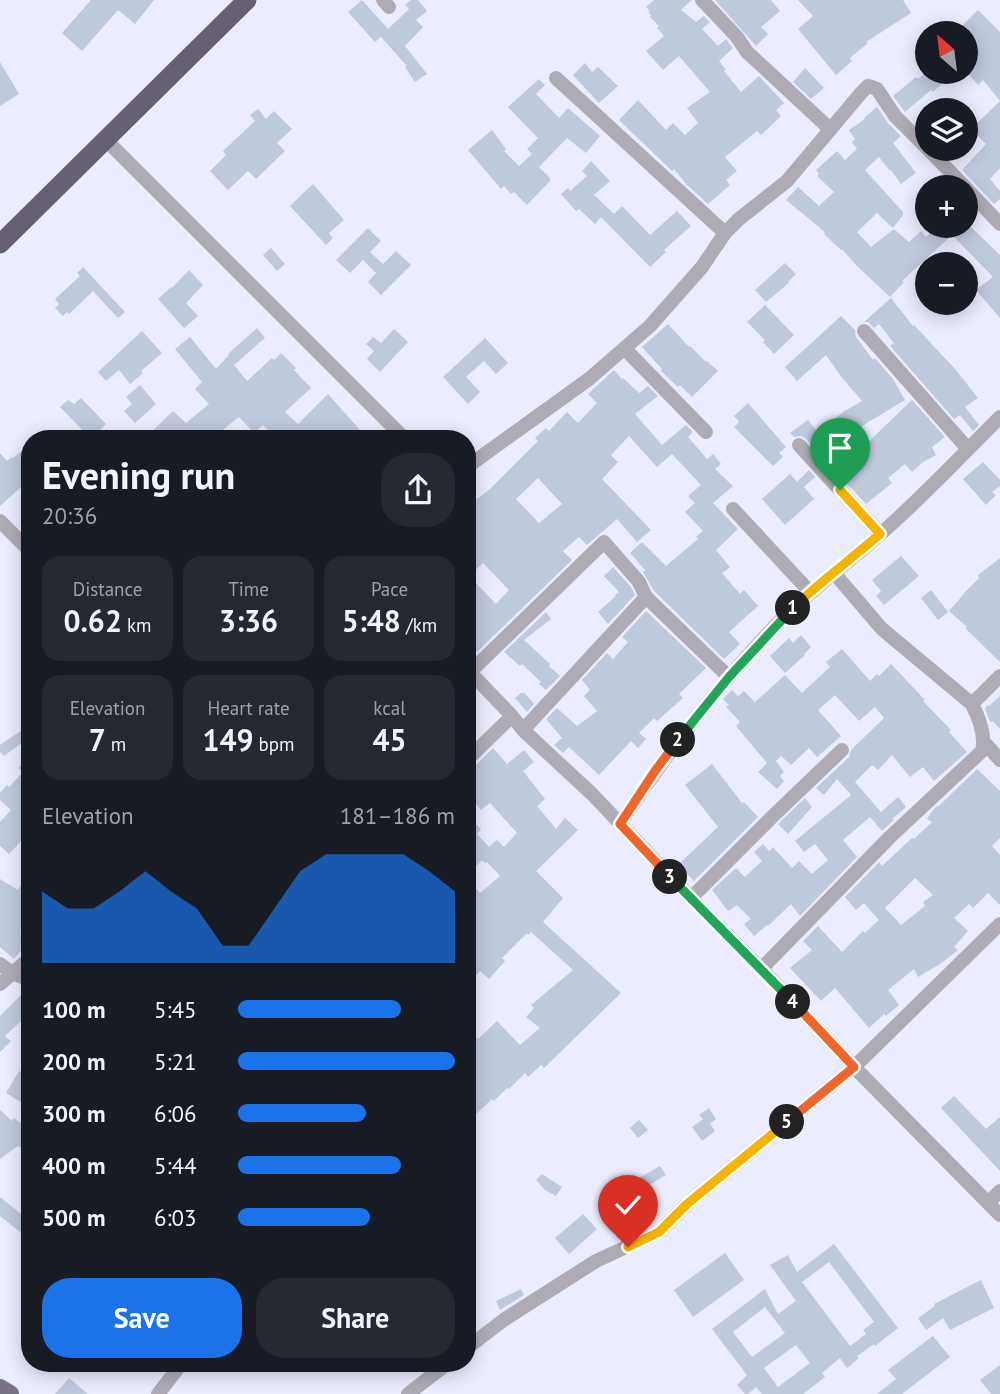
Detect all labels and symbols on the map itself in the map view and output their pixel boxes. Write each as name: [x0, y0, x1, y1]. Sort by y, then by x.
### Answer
north arrow: [915, 21, 978, 84]
pin: [810, 418, 870, 490]
pin: 1: [776, 590, 810, 626]
pin: 2: [660, 722, 696, 758]
pin: 3: [652, 860, 688, 894]
pin: 4: [776, 984, 810, 1020]
pin: 5: [770, 1104, 804, 1140]
pin: [598, 1175, 658, 1247]

